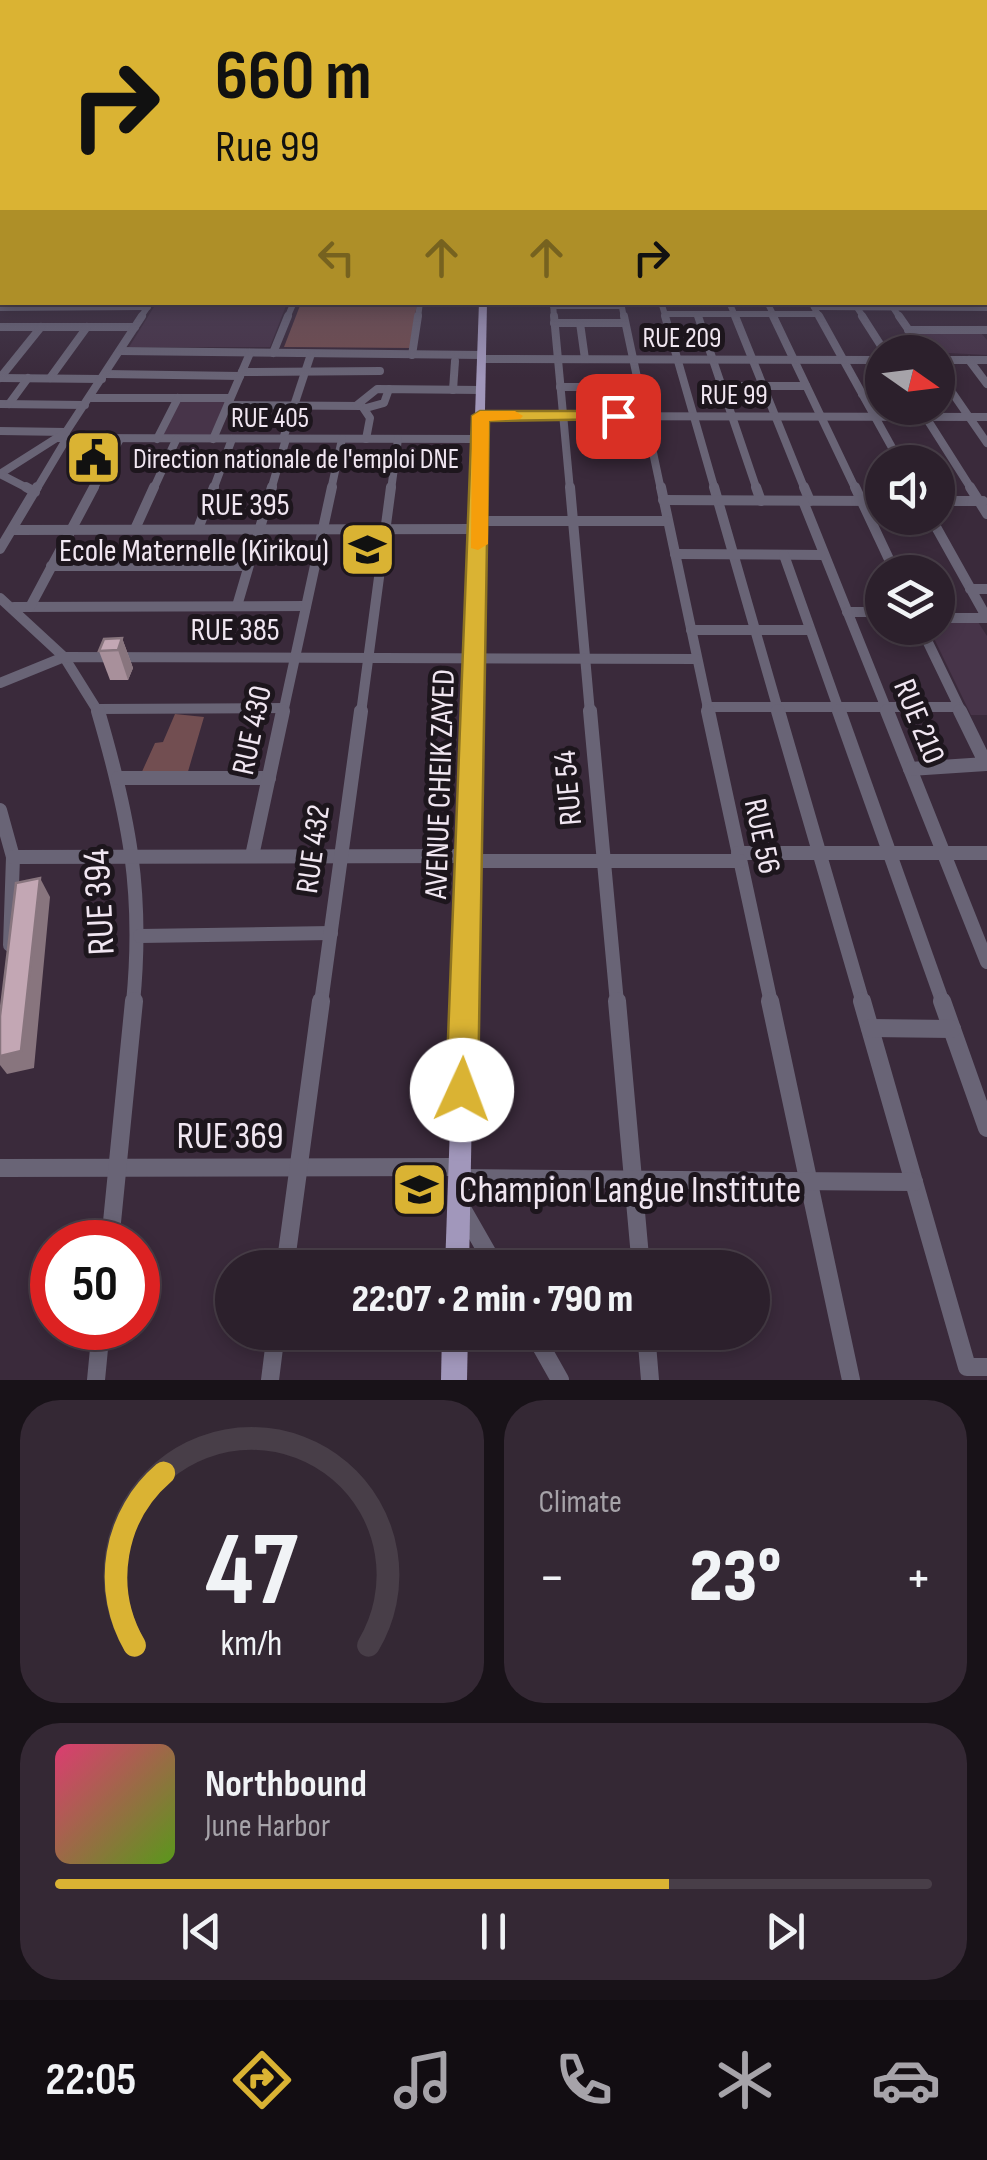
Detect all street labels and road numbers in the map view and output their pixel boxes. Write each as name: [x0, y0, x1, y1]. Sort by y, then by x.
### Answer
street label: RUE 209: [642, 322, 722, 355]
street label: RUE 99: [700, 379, 768, 412]
street label: RUE 405: [231, 402, 309, 435]
street label: RUE 395: [200, 486, 290, 525]
street label: RUE 385: [191, 611, 279, 650]
street label: AVENUE CHEIK ZAYED: [417, 669, 464, 901]
street label: RUE 210: [884, 674, 953, 769]
street label: RUE 430: [224, 682, 281, 778]
street label: RUE 54: [546, 749, 591, 827]
street label: RUE 56: [735, 795, 788, 877]
street label: RUE 432: [288, 803, 339, 896]
street label: RUE 394: [74, 847, 125, 956]
street label: RUE 369: [177, 1114, 283, 1159]

